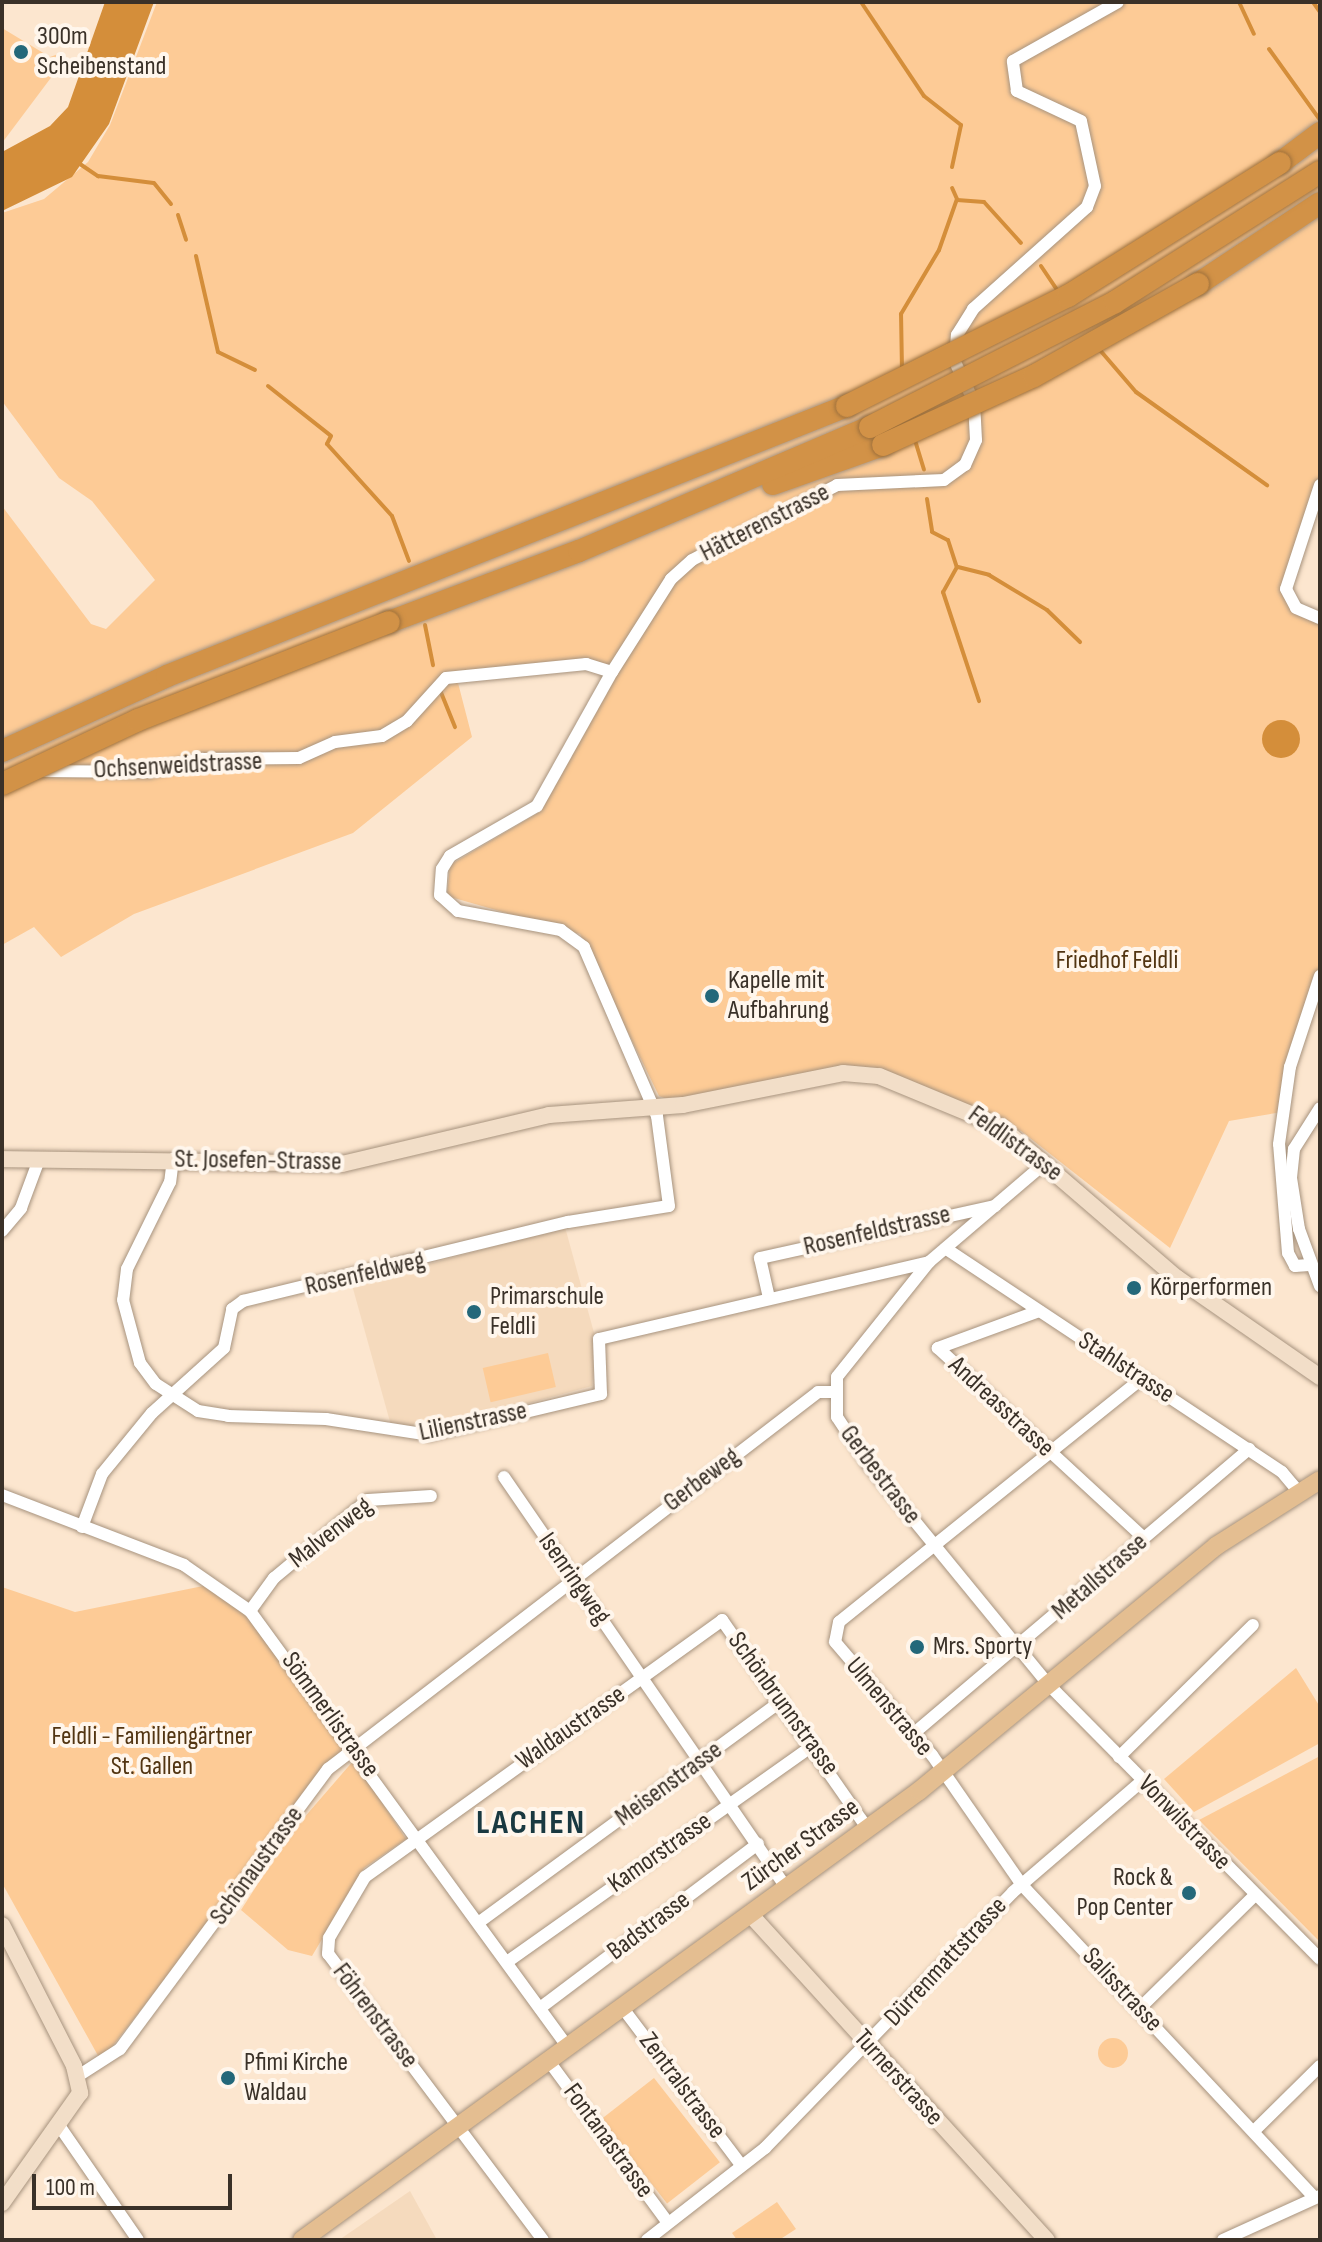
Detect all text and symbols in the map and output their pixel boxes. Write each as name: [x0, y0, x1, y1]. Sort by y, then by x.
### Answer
place label: 300m Scheibenstand: [37, 21, 166, 82]
marker: 300m Scheibenstand: [12, 43, 30, 61]
street label: Hätterenstrasse: [695, 477, 835, 569]
street label: Ochsenweidstrasse: [93, 746, 263, 786]
park label: Friedhof Feldli: [1056, 945, 1178, 977]
place label: Kapelle mit Aufbahrung: [728, 965, 829, 1026]
marker: Kapelle mit Aufbahrung: [703, 987, 721, 1005]
street label: Feldlistrasse: [962, 1099, 1068, 1189]
street label: St. Josefen-Strasse: [174, 1144, 342, 1178]
street label: Rosenfeldstrasse: [801, 1199, 953, 1263]
street label: Rosenfeldweg: [302, 1245, 428, 1303]
place label: Körperformen: [1150, 1272, 1272, 1304]
marker: Körperformen: [1125, 1279, 1143, 1297]
place label: Primarschule Feldli: [490, 1281, 604, 1342]
marker: Primarschule Feldli: [465, 1303, 483, 1321]
street label: Stahlstrasse: [1072, 1325, 1180, 1411]
street label: Andreasstrasse: [942, 1350, 1060, 1464]
street label: Lilienstrasse: [416, 1395, 530, 1449]
street label: Gerbestrasse: [833, 1420, 927, 1530]
street label: Gerbeweg: [658, 1441, 746, 1519]
street label: Malvenweg: [283, 1491, 379, 1575]
street label: Isenringweg: [531, 1527, 617, 1631]
street label: Metallstrasse: [1046, 1527, 1154, 1627]
street label: Schönbrunnstrasse: [721, 1626, 845, 1782]
place label: Mrs. Sporty: [933, 1631, 1032, 1663]
marker: Mrs. Sporty: [908, 1638, 926, 1656]
street label: Sömmerlistrasse: [274, 1647, 386, 1783]
street label: Ulmenstrasse: [839, 1651, 939, 1763]
street label: Waldaustrasse: [510, 1679, 632, 1777]
park label: Feldli - Familiengärtner St. Gallen: [51, 1721, 253, 1782]
street label: Meisenstrasse: [609, 1735, 729, 1833]
street label: Vonwilstrasse: [1131, 1769, 1237, 1877]
street label: Zürcher Strasse: [736, 1792, 866, 1898]
street label: Schönaustrasse: [204, 1801, 310, 1931]
district label: LACHEN: [476, 1803, 586, 1843]
street label: Kamorstrasse: [602, 1806, 718, 1900]
place label: Rock & Pop Center: [1077, 1862, 1173, 1924]
marker: Rock & Pop Center: [1180, 1884, 1198, 1902]
street label: Badstrasse: [601, 1885, 697, 1967]
street label: Dürrenmattstrasse: [878, 1891, 1014, 2033]
street label: Salisstrasse: [1075, 1941, 1169, 2039]
street label: Föhrenstrasse: [325, 1957, 425, 2075]
street label: Turnerstrasse: [847, 2023, 949, 2133]
street label: Zentralstrasse: [632, 2027, 732, 2145]
place label: Pfimi Kirche Waldau: [244, 2047, 348, 2108]
marker: Pfimi Kirche Waldau: [219, 2069, 237, 2087]
street label: Fontanastrasse: [556, 2078, 660, 2204]
scale bar: [36, 2158, 236, 2208]
text: 100 m: [46, 2173, 95, 2202]

